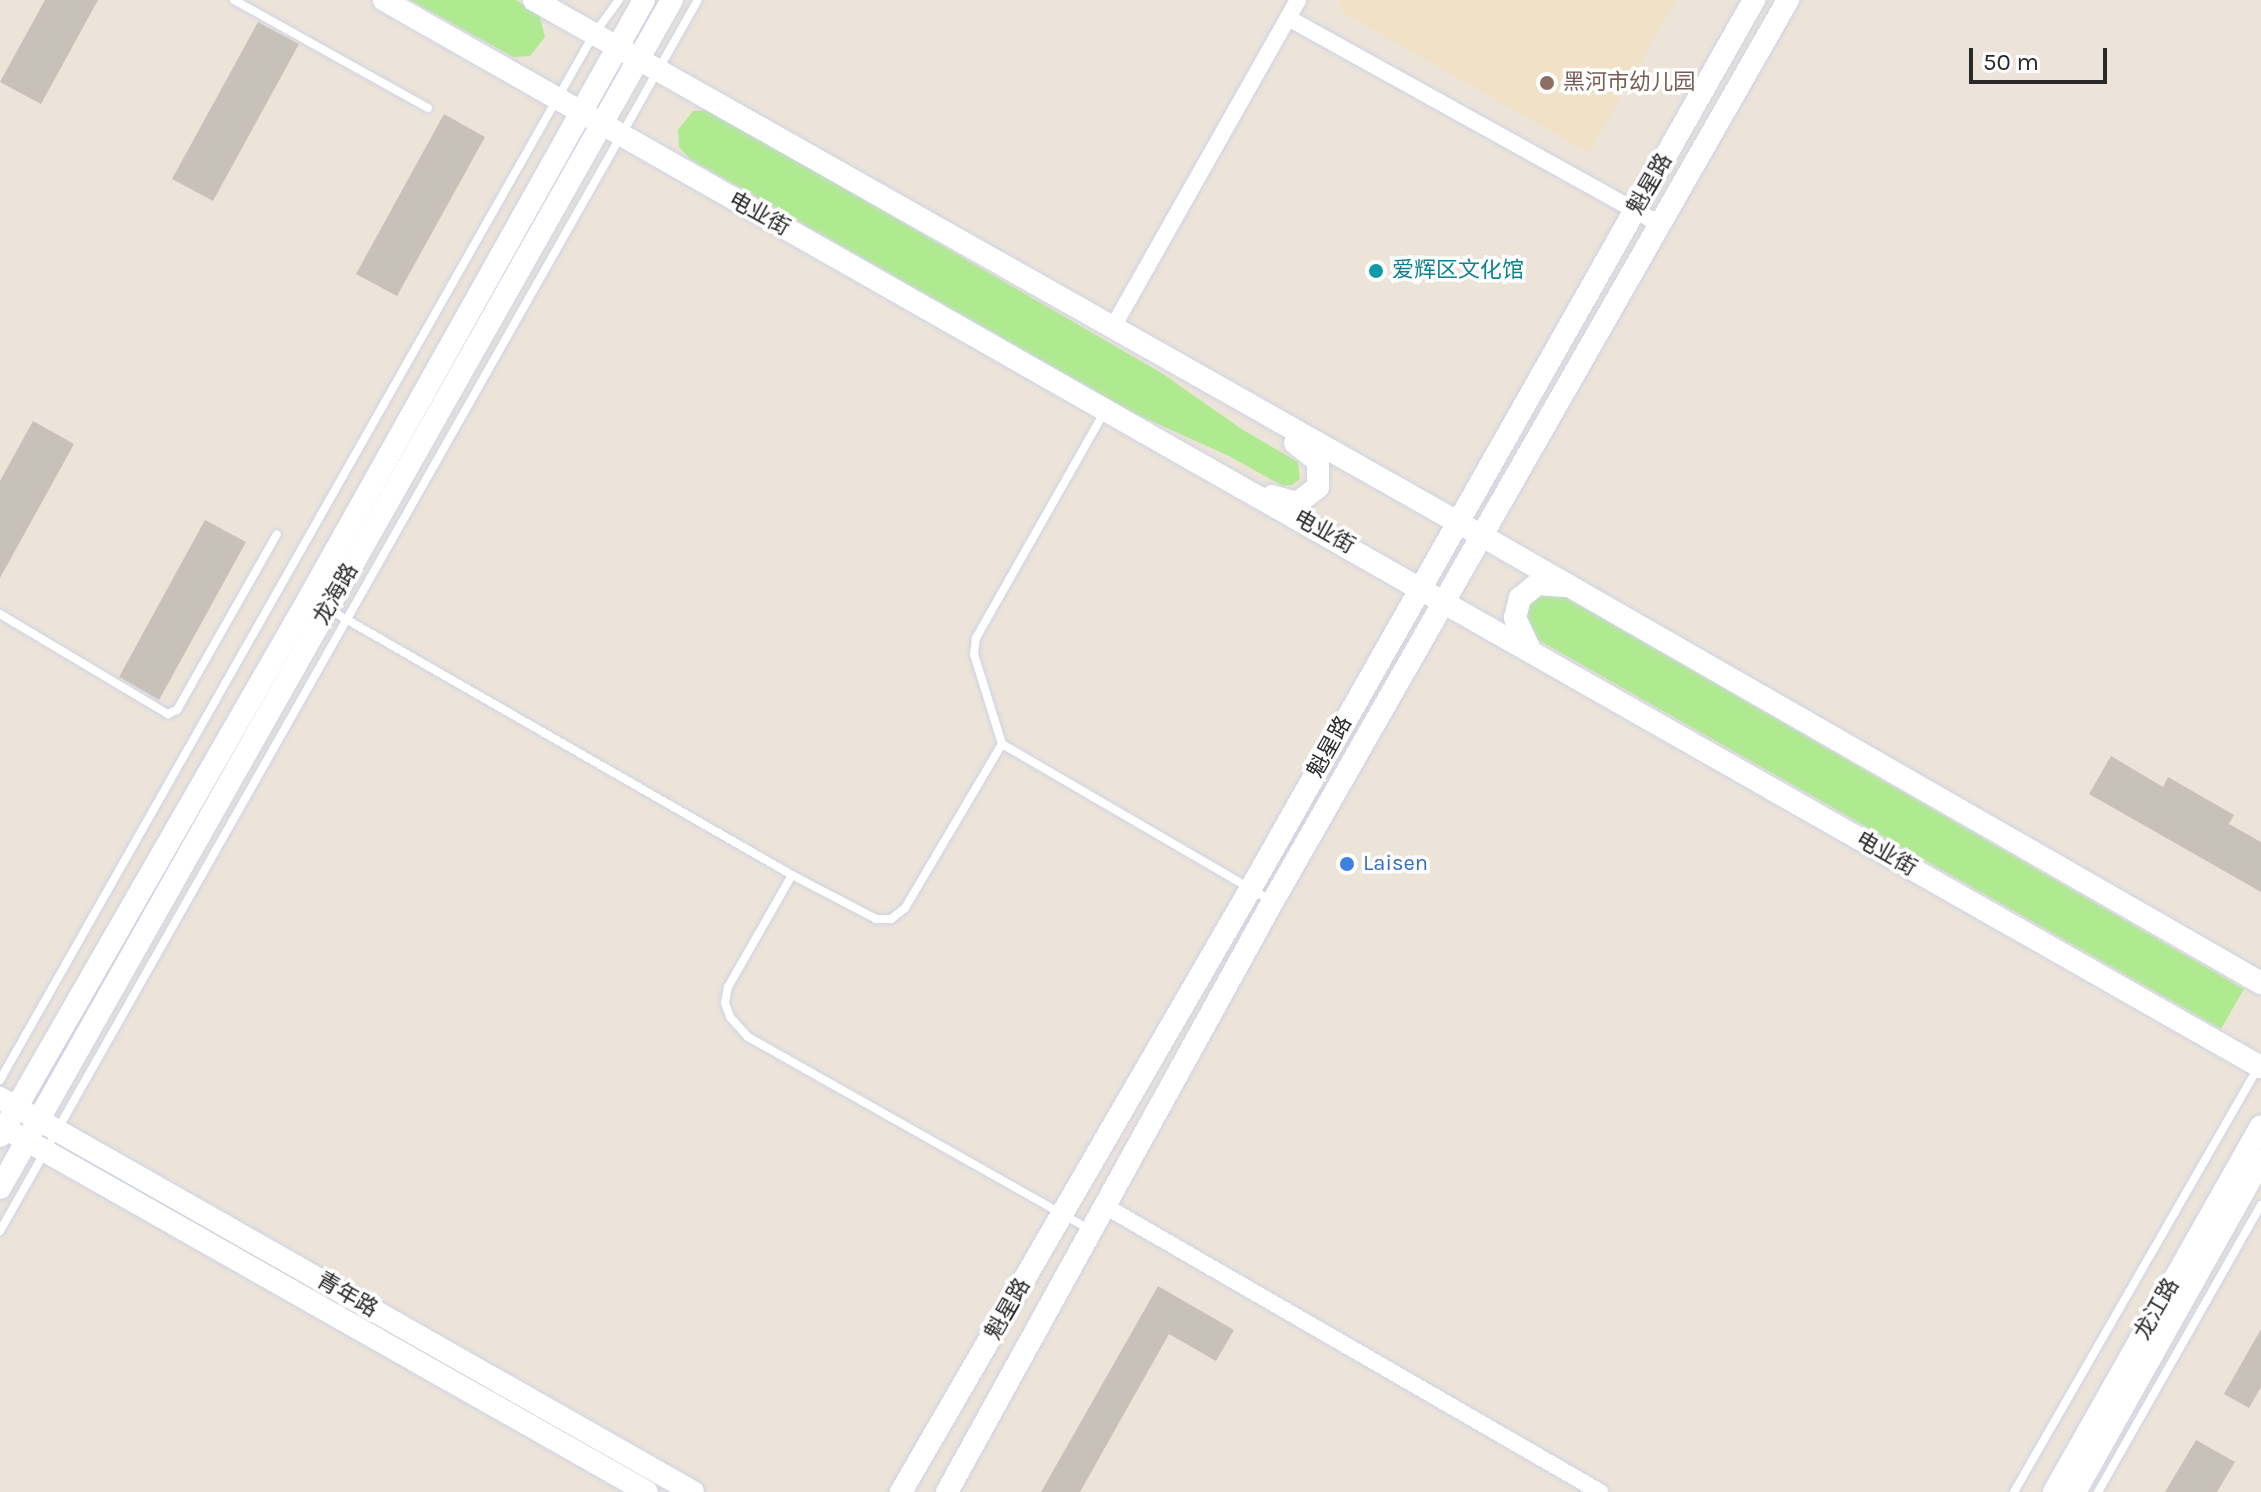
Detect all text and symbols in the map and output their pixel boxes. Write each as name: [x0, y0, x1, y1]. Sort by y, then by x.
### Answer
scale bar: [1973, 32, 2111, 82]
text: 50 m: [1983, 48, 2039, 76]
place label: 黑河市幼儿园: [1563, 70, 1695, 96]
marker: 黑河市幼儿园: [1538, 74, 1556, 92]
street label: 魁星路: [1622, 149, 1678, 219]
street label: 电业街: [724, 186, 794, 242]
place label: 爱辉区文化馆: [1392, 258, 1524, 284]
marker: 爱辉区文化馆: [1367, 262, 1385, 280]
street label: 电业街: [1289, 504, 1359, 560]
street label: 龙海路: [308, 559, 364, 629]
street label: 魁星路: [1302, 712, 1358, 782]
street label: 电业街: [1851, 826, 1921, 882]
place label: Laisen: [1363, 851, 1428, 877]
marker: Laisen: [1338, 855, 1356, 873]
street label: 青年路: [312, 1267, 382, 1323]
street label: 魁星路: [980, 1274, 1036, 1344]
street label: 龙江路: [2129, 1274, 2185, 1344]

